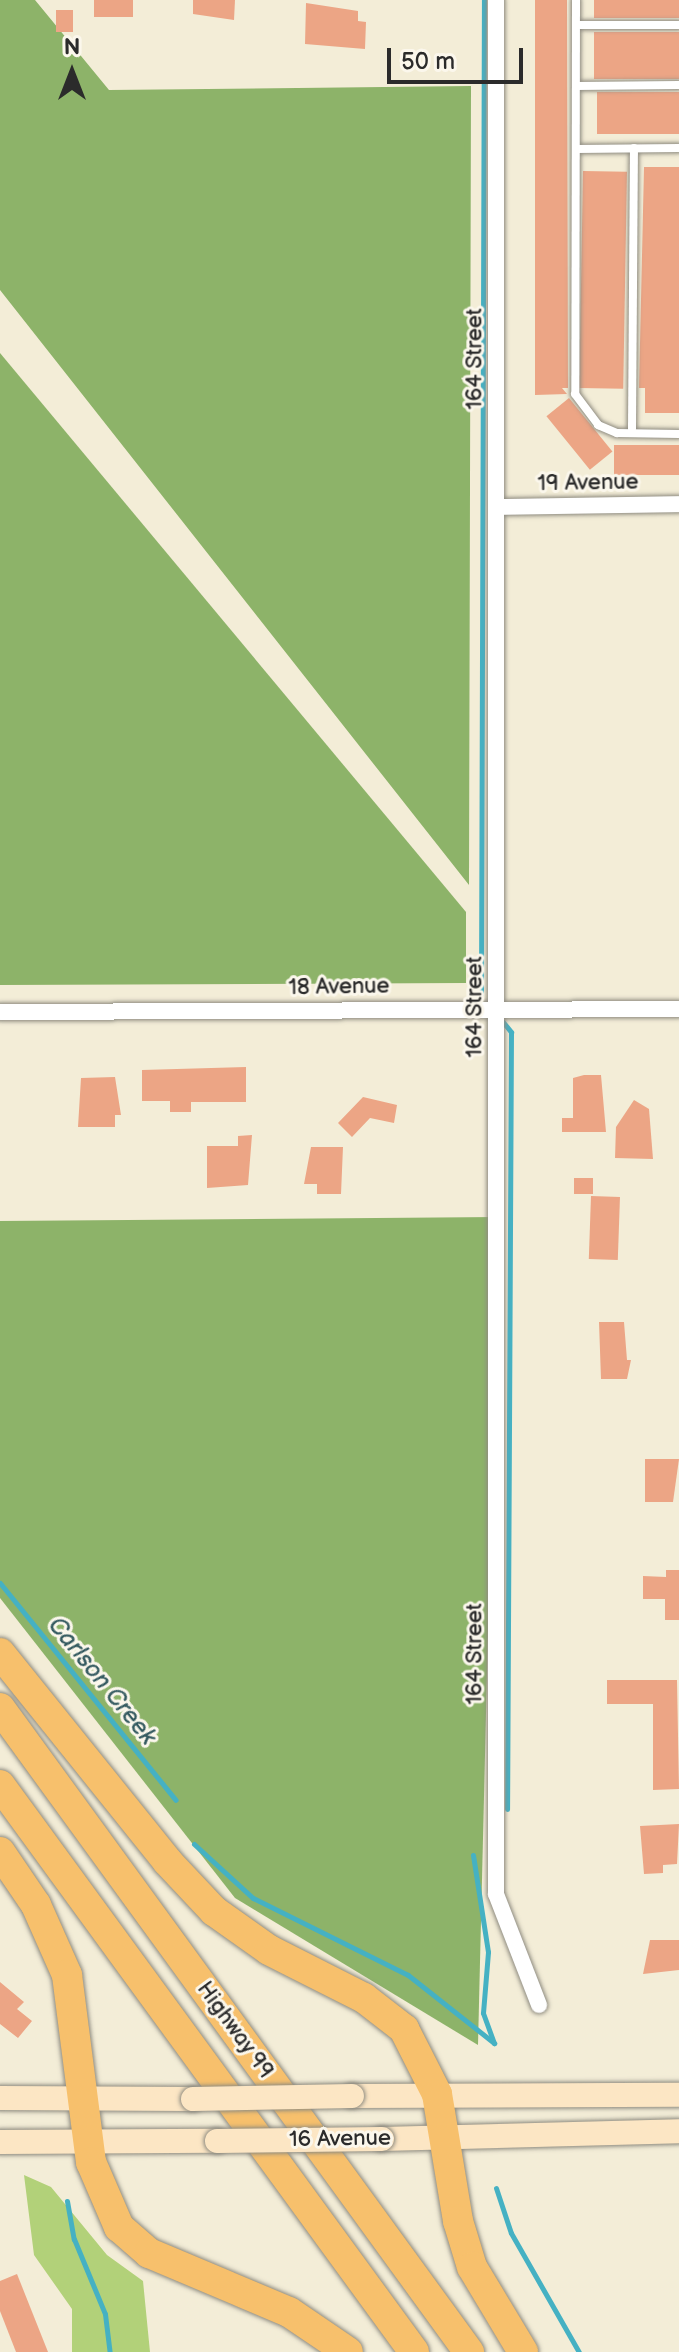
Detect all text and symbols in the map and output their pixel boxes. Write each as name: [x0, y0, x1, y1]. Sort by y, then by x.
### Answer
north arrow: [32, 32, 112, 112]
scale bar: [391, 32, 527, 82]
text: N: [64, 34, 80, 61]
text: 50 m: [401, 47, 455, 76]
street label: 164 Street: [462, 308, 488, 410]
street label: 19 Avenue: [537, 469, 639, 497]
street label: 164 Street: [462, 956, 488, 1058]
street label: 18 Avenue: [288, 973, 390, 1001]
street label: 164 Street: [462, 1603, 488, 1705]
water label: Carlson Creek: [42, 1611, 162, 1751]
street label: Highway 99: [191, 1976, 279, 2084]
street label: 16 Avenue: [289, 2125, 391, 2153]

